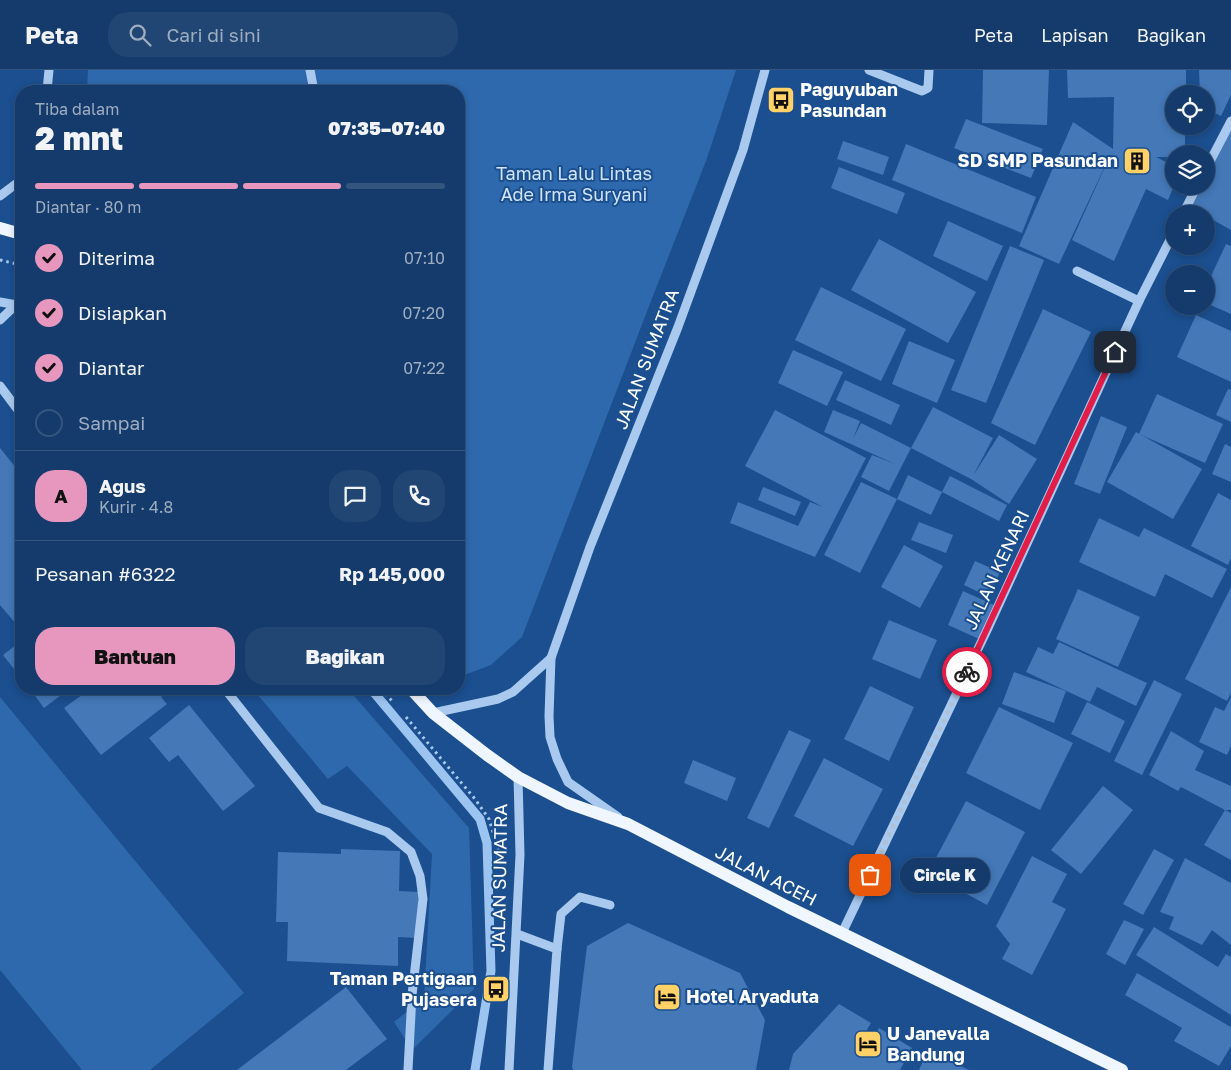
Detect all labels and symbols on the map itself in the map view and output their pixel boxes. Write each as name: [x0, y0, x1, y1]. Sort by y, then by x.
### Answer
place label: Paguyuban Pasundan: [800, 78, 898, 121]
bus stop icon: Paguyuban Pasundan: [766, 85, 796, 115]
building icon: SD SMP Pasundan: [1122, 146, 1152, 176]
place label: SD SMP Pasundan: [958, 149, 1118, 171]
park label: Taman Lalu Lintas Ade Irma Suryani: [496, 162, 652, 205]
street label: JALAN SUMATRA: [609, 285, 683, 432]
pin: [1094, 331, 1136, 373]
street label: JALAN KENARI: [959, 506, 1033, 633]
courier: [942, 647, 992, 697]
street label: JALAN SUMATRA: [487, 803, 511, 953]
street label: JALAN ACEH: [712, 840, 821, 910]
pin: [849, 854, 891, 896]
callout: Circle K: [900, 858, 990, 892]
place label: Taman Pertigaan Pujasera: [330, 967, 477, 1010]
bus stop icon: Taman Pertigaan Pujasera: [481, 974, 511, 1004]
hotel icon: Hotel Aryaduta: [652, 982, 682, 1012]
place label: Hotel Aryaduta: [686, 985, 819, 1007]
place label: U Janevalla Bandung: [887, 1022, 990, 1065]
hotel icon: U Janevalla Bandung: [853, 1029, 883, 1059]

